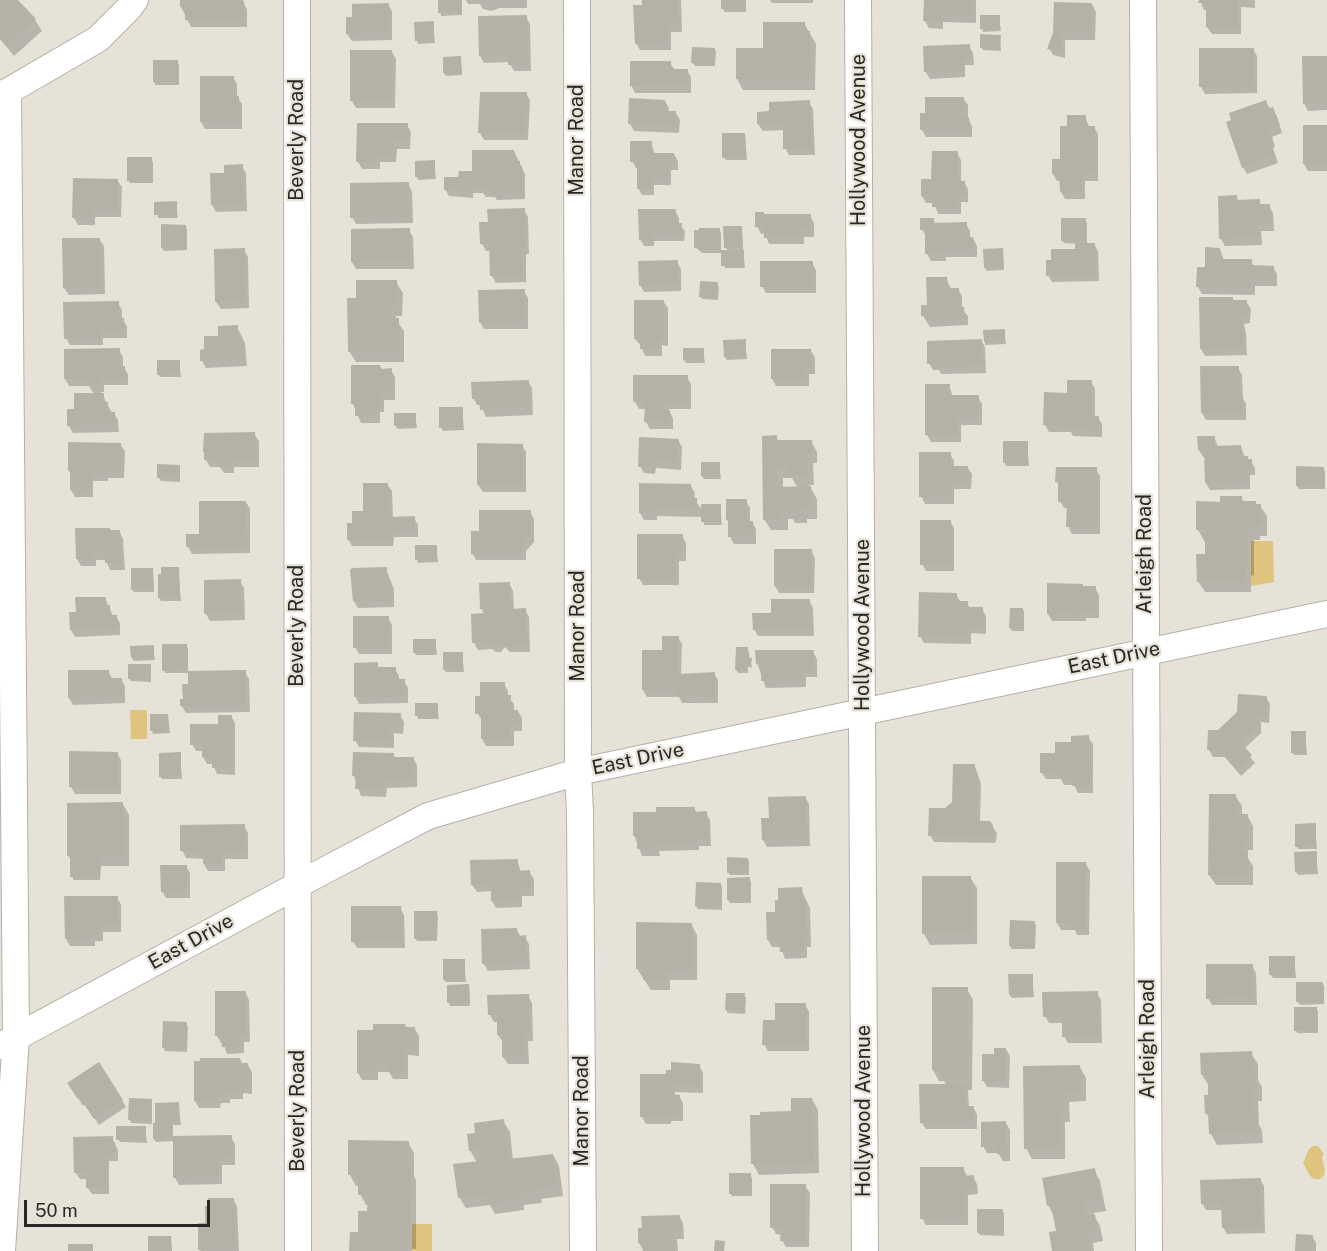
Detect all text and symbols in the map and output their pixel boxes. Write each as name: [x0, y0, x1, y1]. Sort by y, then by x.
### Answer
street label: Hollywood Avenue: [847, 54, 871, 226]
street label: Beverly Road: [285, 79, 309, 201]
street label: Manor Road: [565, 84, 589, 196]
street label: Arleigh Road: [1133, 494, 1157, 614]
street label: Hollywood Avenue: [851, 539, 875, 711]
street label: Beverly Road: [285, 565, 309, 687]
street label: Manor Road: [566, 570, 590, 682]
street label: East Drive: [1066, 637, 1162, 679]
street label: East Drive: [590, 738, 686, 780]
street label: East Drive: [144, 909, 238, 975]
street label: Arleigh Road: [1136, 979, 1160, 1099]
street label: Hollywood Avenue: [852, 1025, 876, 1197]
street label: Beverly Road: [286, 1050, 310, 1172]
street label: Manor Road: [570, 1055, 594, 1167]
scale bar: [27, 1188, 213, 1226]
text: 50 m: [35, 1200, 78, 1221]

